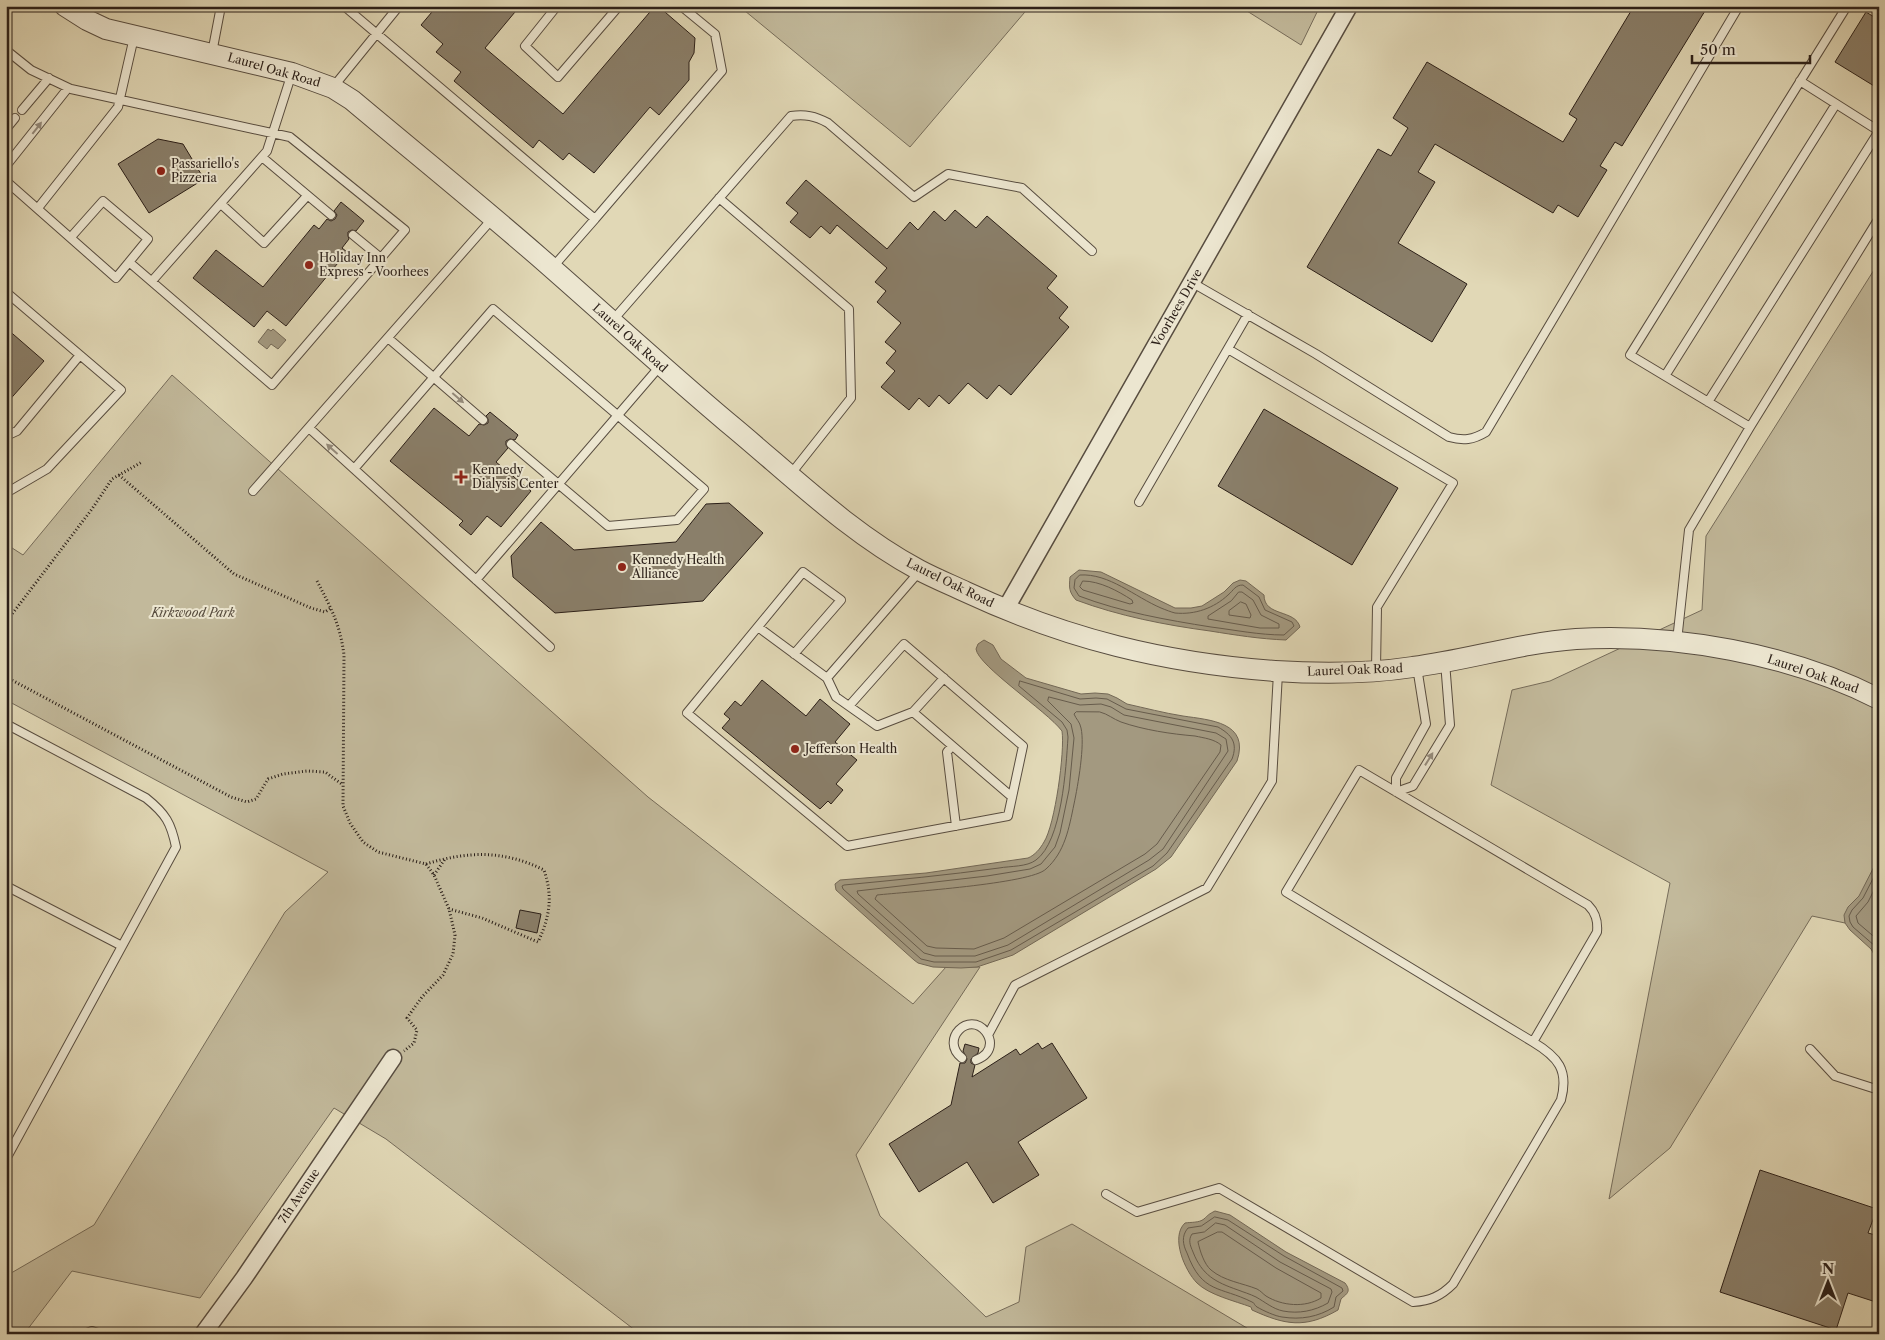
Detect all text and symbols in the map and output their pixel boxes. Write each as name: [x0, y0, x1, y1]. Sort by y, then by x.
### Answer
scale bar: [1692, 32, 1810, 64]
text: 50 m: [1700, 40, 1736, 59]
street label: Laurel Oak Road: [226, 49, 323, 90]
one-way arrow: [31, 122, 42, 135]
place label: Passariello's Pizzeria: [171, 156, 239, 185]
marker: Passariello's Pizzeria: [155, 165, 167, 177]
place label: Holiday Inn Express - Voorhees: [319, 250, 429, 279]
marker: Holiday Inn Express - Voorhees: [303, 259, 315, 271]
street label: Voorhees Drive: [1148, 266, 1205, 350]
street label: Laurel Oak Road: [590, 300, 671, 376]
one-way arrow: [452, 393, 465, 404]
one-way arrow: [326, 443, 338, 455]
place label: Kennedy Dialysis Center: [472, 462, 558, 491]
marker: Kennedy Dialysis Center: [454, 470, 468, 484]
place label: Kennedy Health Alliance: [631, 552, 725, 581]
street label: Laurel Oak Road: [904, 555, 997, 611]
marker: Kennedy Health Alliance: [616, 561, 628, 573]
park label: Kirkwood Park: [150, 605, 236, 620]
street label: Laurel Oak Road: [1765, 651, 1862, 696]
street label: Laurel Oak Road: [1307, 660, 1404, 679]
place label: Jefferson Health: [803, 741, 898, 756]
marker: Jefferson Health: [789, 743, 801, 755]
one-way arrow: [1425, 753, 1434, 766]
street label: 7th Avenue: [275, 1165, 323, 1226]
north arrow: [1802, 1258, 1852, 1308]
text: N: [1822, 1260, 1834, 1278]

